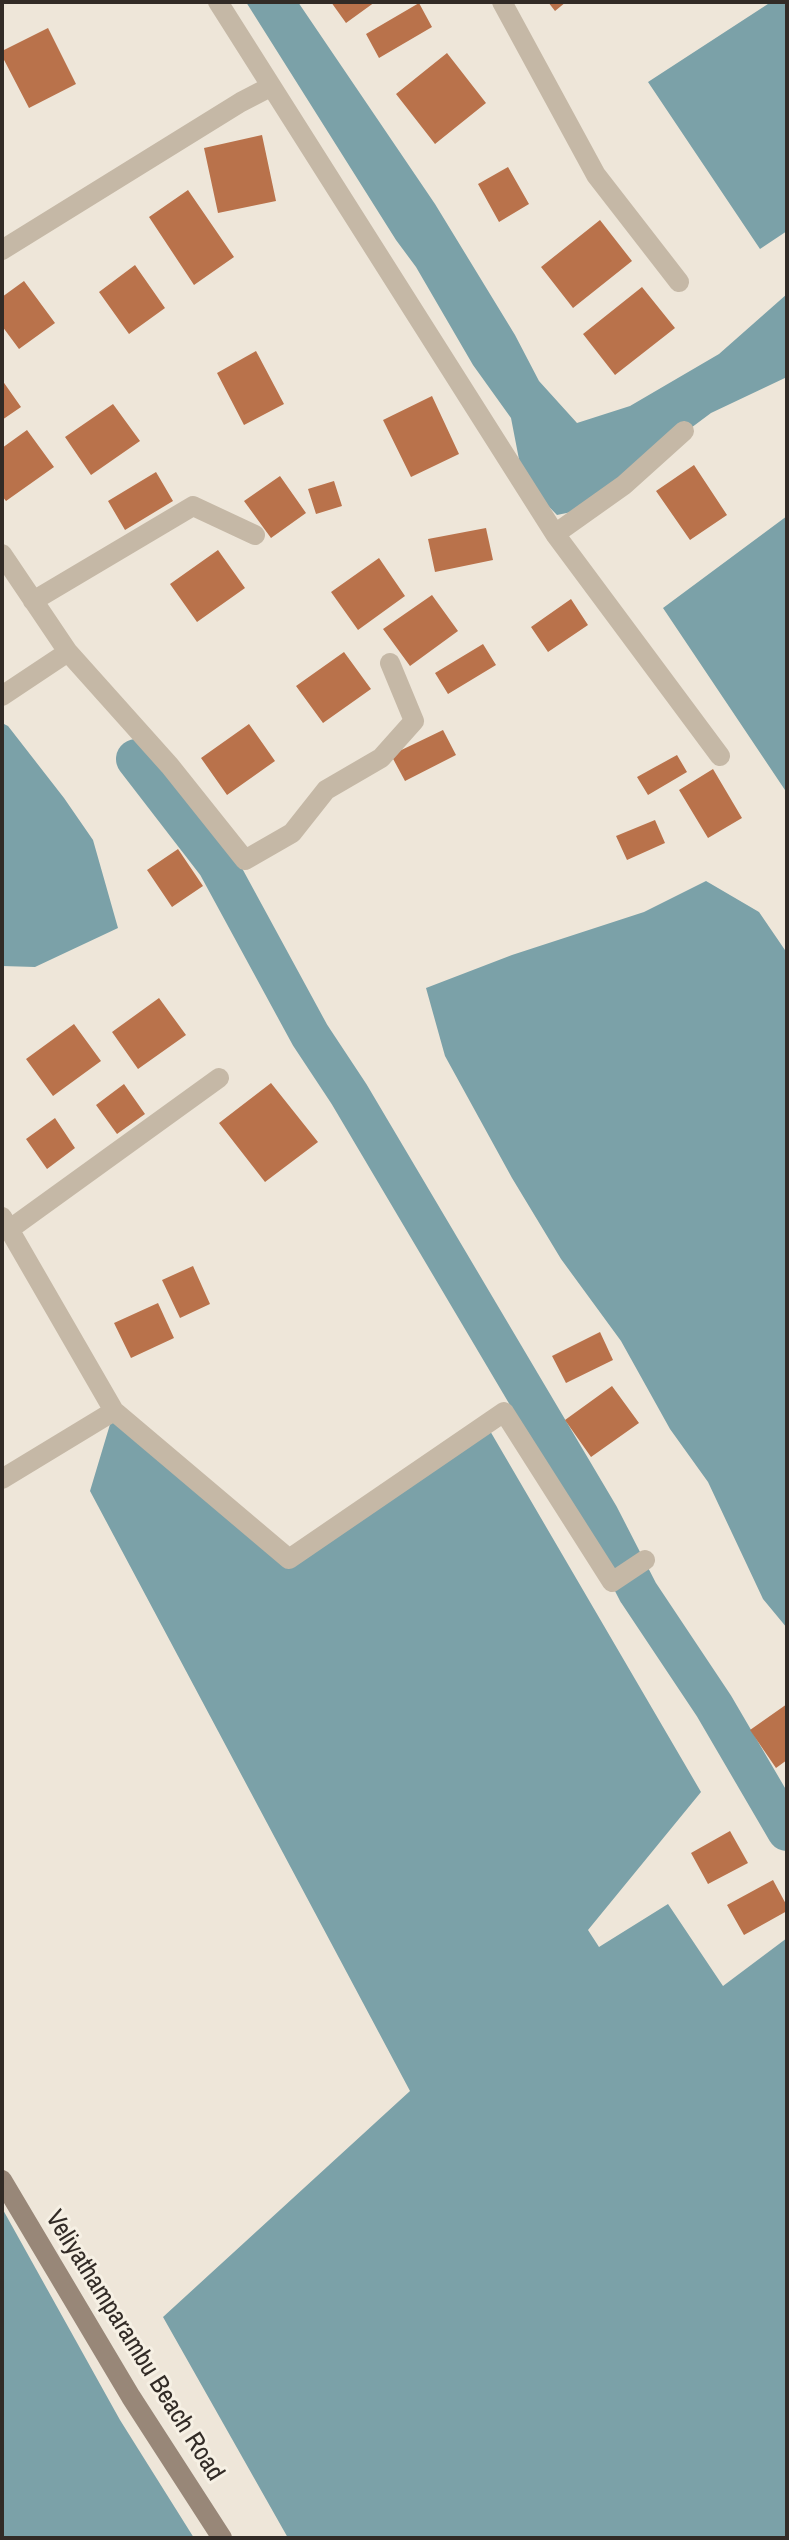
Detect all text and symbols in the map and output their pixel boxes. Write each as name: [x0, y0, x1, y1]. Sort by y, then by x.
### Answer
street label: Veliyathamparambu Beach Road: [38, 2205, 230, 2487]

